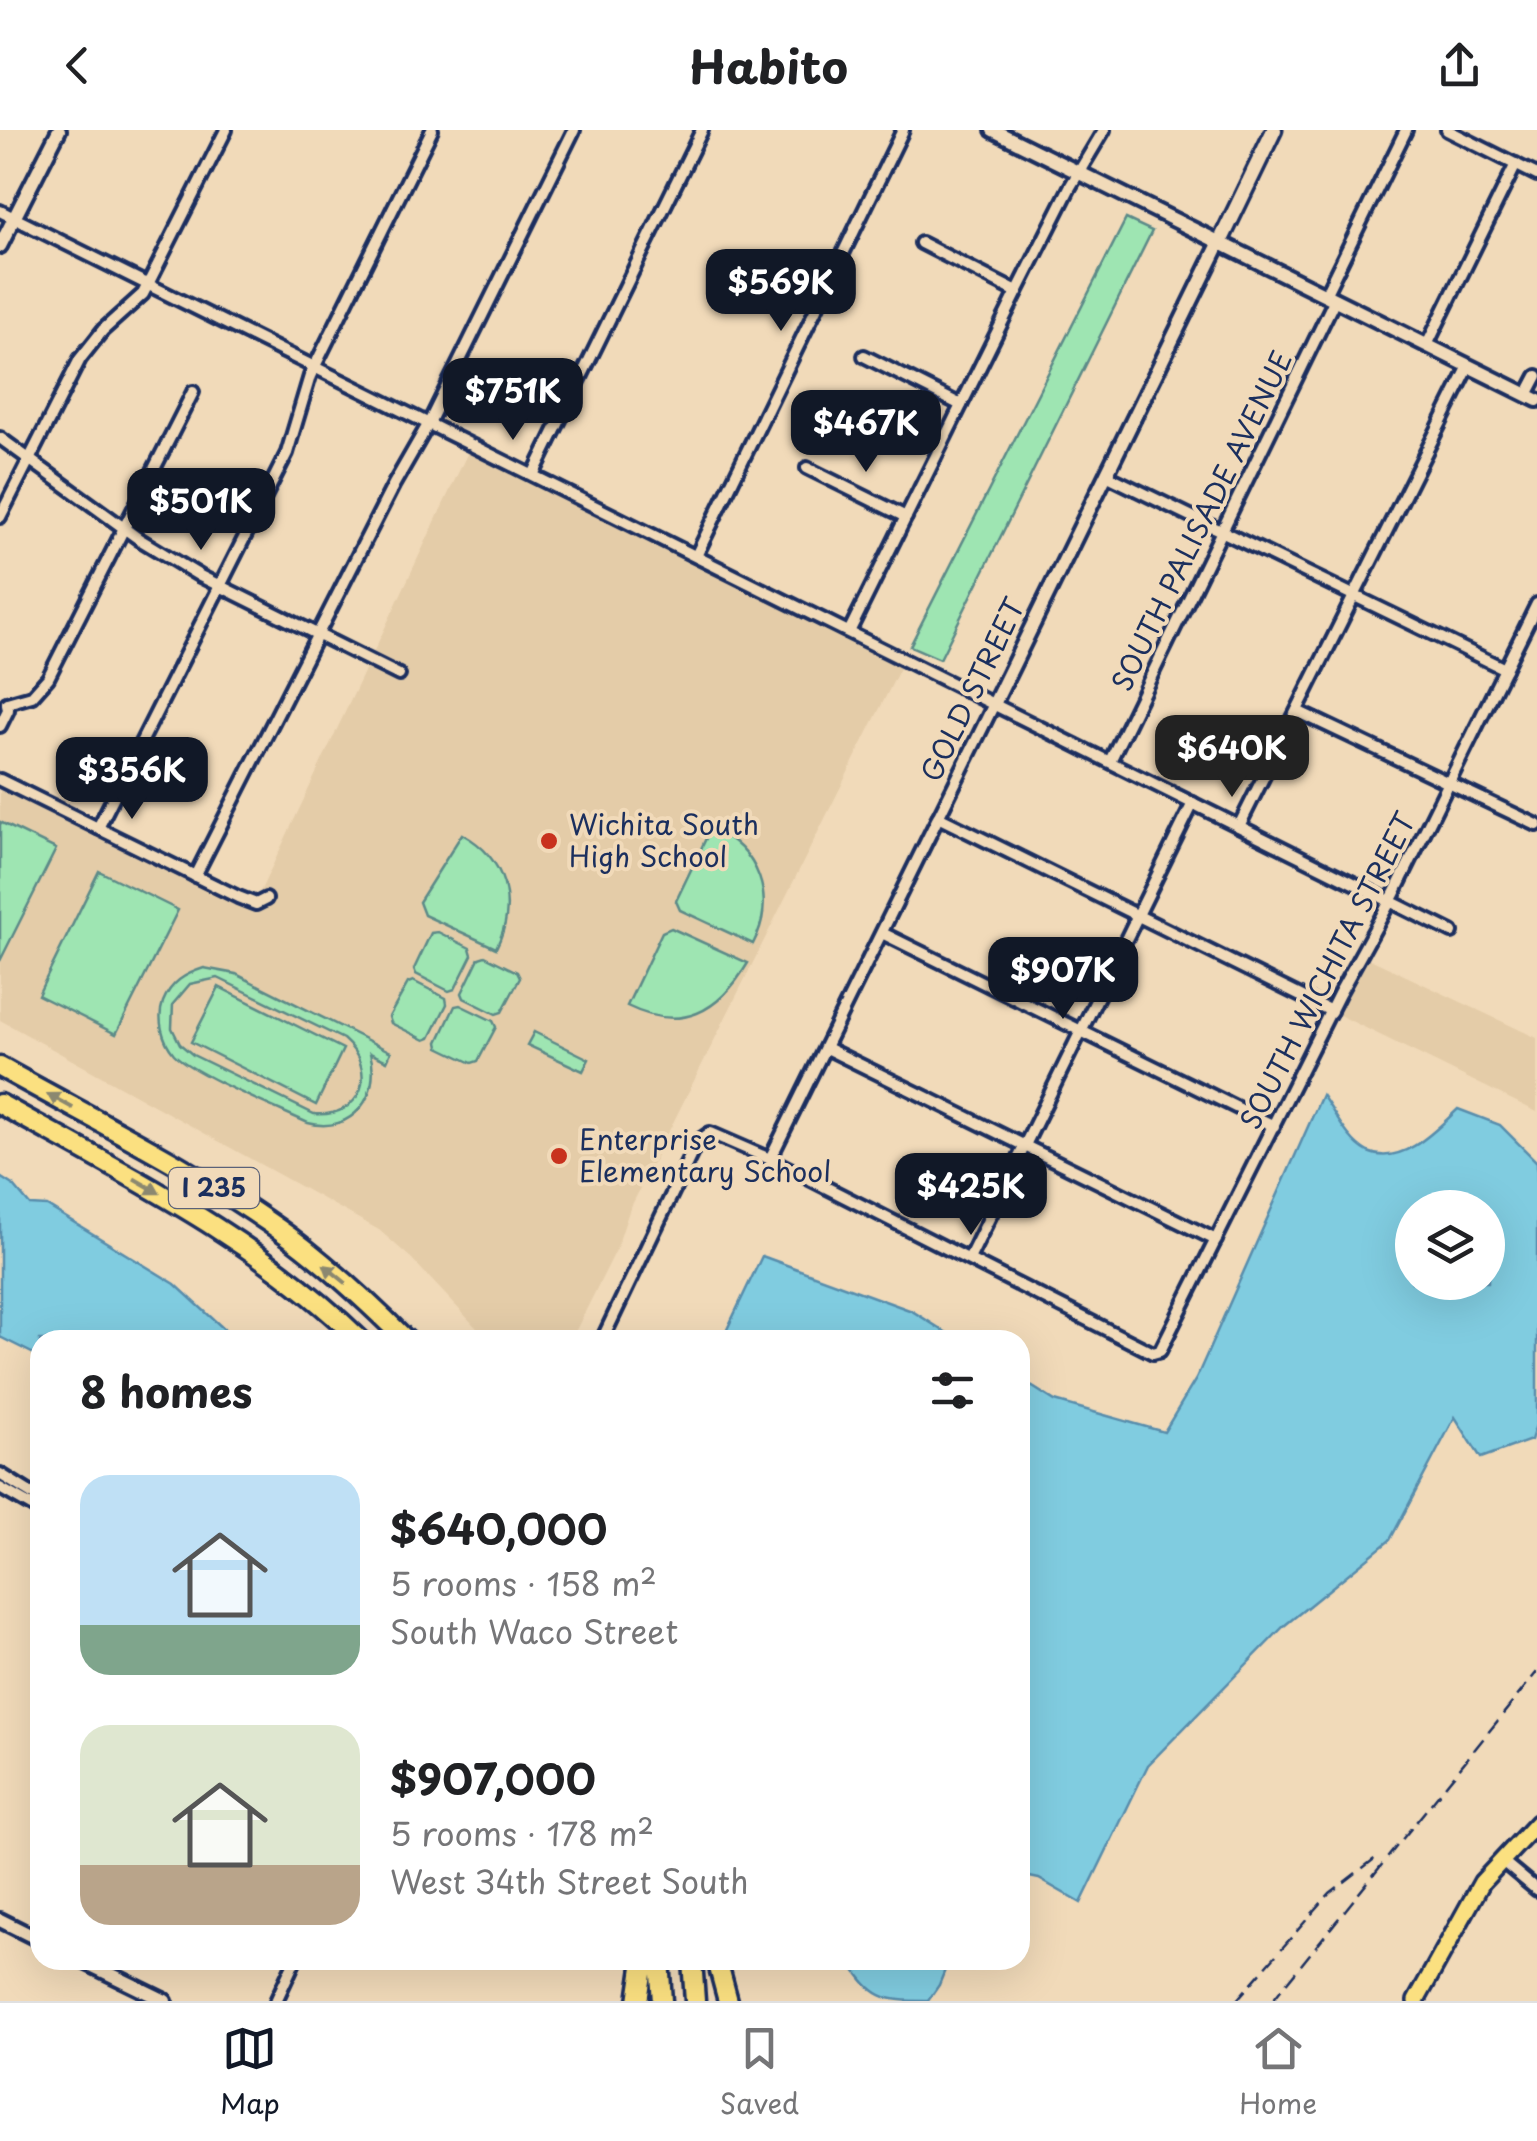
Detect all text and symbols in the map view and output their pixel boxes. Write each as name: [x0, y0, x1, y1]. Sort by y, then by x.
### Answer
text: Habito: [689, 31, 848, 99]
icon: back: [50, 38, 105, 93]
icon: share: [1432, 38, 1487, 93]
pin: $569K: [711, 249, 851, 334]
text: $569K: [728, 257, 834, 305]
street label: SOUTH PALISADE AVENUE: [1099, 343, 1302, 698]
pin: $751K: [443, 358, 583, 443]
text: $751K: [465, 366, 561, 414]
pin: $467K: [796, 390, 936, 475]
text: $467K: [813, 398, 919, 446]
pin: $501K: [131, 468, 271, 553]
text: $501K: [149, 476, 253, 524]
street label: GOLD STREET: [909, 589, 1035, 789]
pin: $640K: [1162, 715, 1302, 800]
text: $640K: [1177, 723, 1287, 771]
pin: $356K: [62, 737, 202, 822]
text: $356K: [78, 745, 186, 793]
place label: Wichita South High School: [569, 802, 759, 877]
street label: SOUTH WICHITA STREET: [1228, 804, 1426, 1136]
marker: Wichita South High School: [538, 830, 560, 852]
pin: $907K: [993, 937, 1133, 1022]
text: $907K: [1010, 945, 1116, 993]
one-way arrow: [46, 1093, 74, 1111]
place label: Enterprise Elementary School: [579, 1117, 831, 1192]
marker: Enterprise Elementary School: [548, 1145, 570, 1167]
pin: $425K: [901, 1153, 1041, 1238]
text: $425K: [917, 1161, 1025, 1209]
road number: I 235: [169, 1168, 259, 1208]
one-way arrow: [132, 1177, 161, 1194]
map controls: [1395, 1190, 1505, 1300]
button: layers: [1395, 1190, 1505, 1300]
one-way arrow: [322, 1264, 347, 1285]
text: 8 homes: [80, 1359, 253, 1422]
icon: filters: [925, 1363, 980, 1418]
text: $640,000: [390, 1496, 607, 1559]
icon: home: [160, 1515, 280, 1635]
text: 5 rooms · 158 m²: [390, 1559, 657, 1607]
text: South Waco Street: [390, 1607, 678, 1655]
text: $907,000: [390, 1746, 596, 1809]
icon: home: [160, 1765, 280, 1885]
text: 5 rooms · 178 m²: [390, 1809, 654, 1857]
text: West 34th Street South: [390, 1857, 749, 1905]
tab: Map: [220, 2021, 280, 2124]
tab: Saved: [720, 2021, 799, 2124]
tab: Home: [1239, 2021, 1317, 2124]

